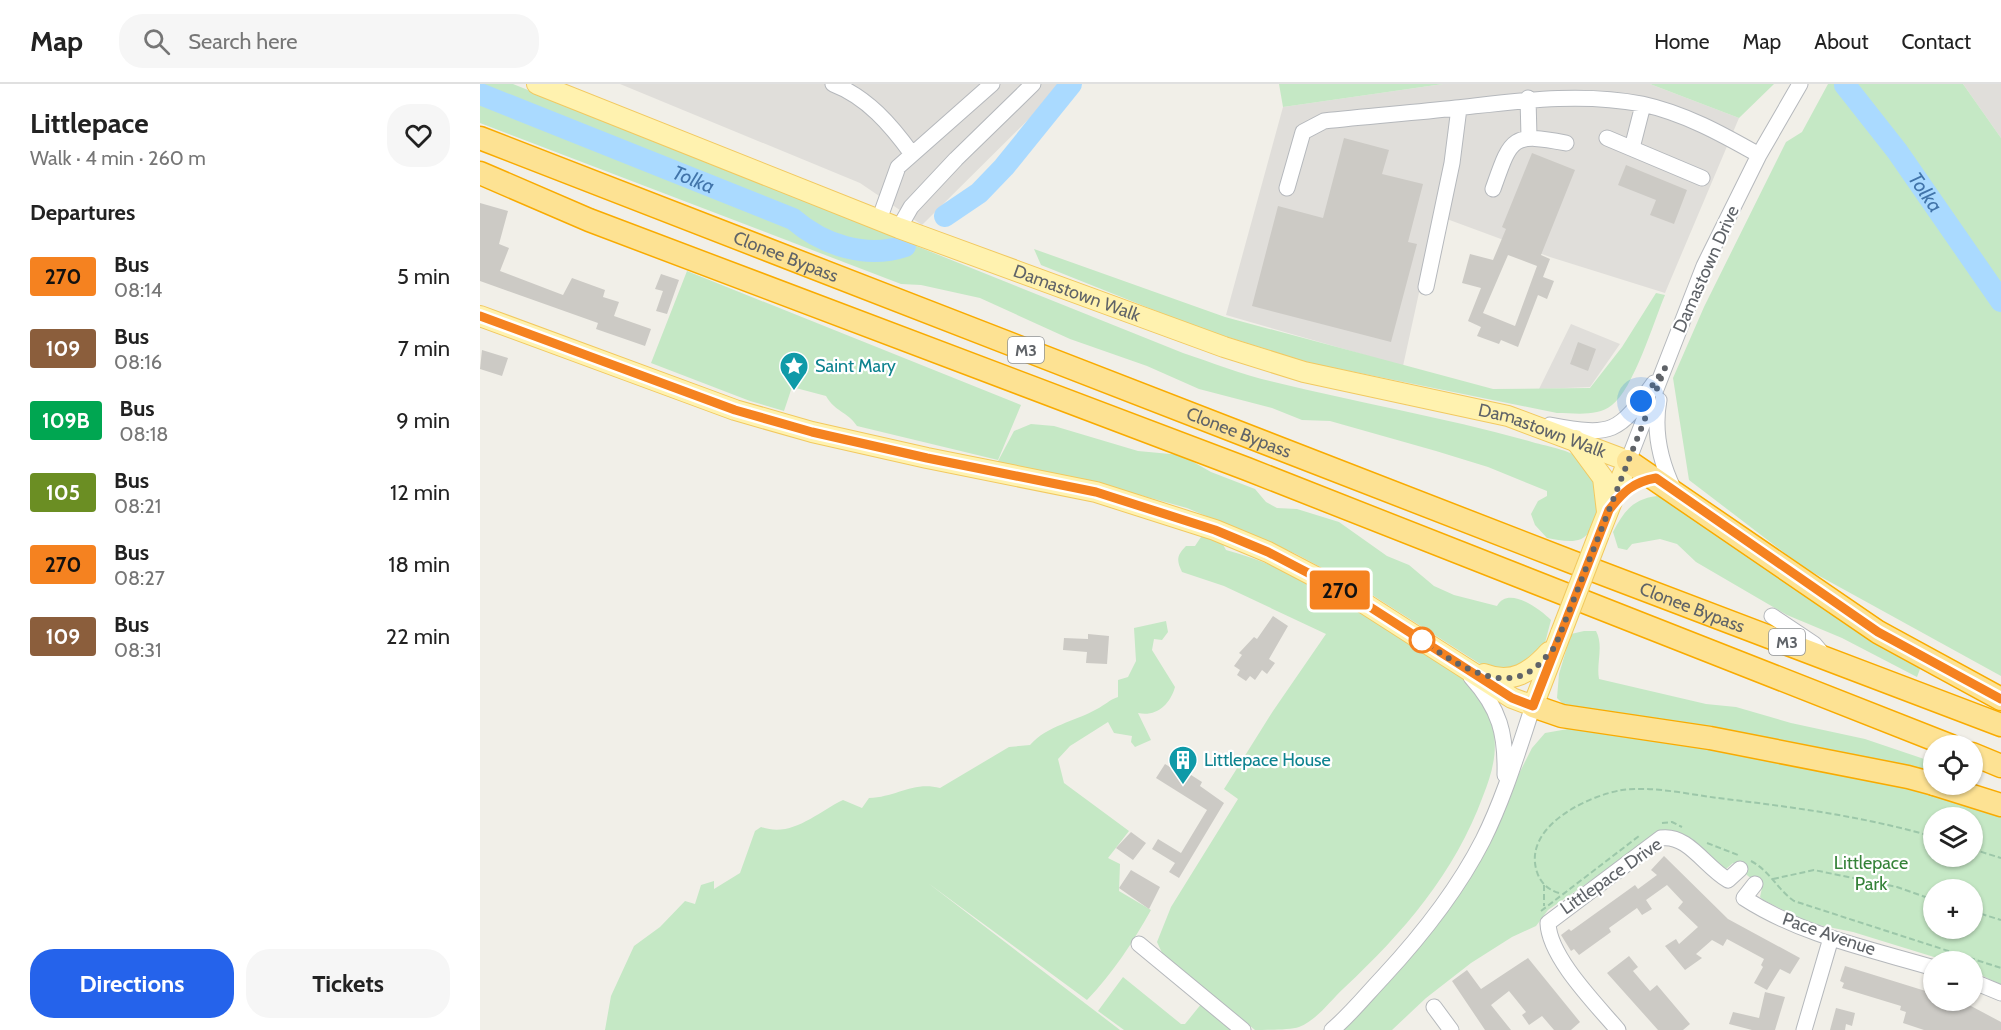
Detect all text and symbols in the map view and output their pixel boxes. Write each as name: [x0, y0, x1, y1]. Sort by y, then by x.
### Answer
search box: [119, 14, 539, 68]
text: Map: [30, 24, 83, 58]
icon: search: [140, 25, 173, 58]
text: Search here: [188, 28, 297, 55]
text: Home: [1654, 29, 1710, 54]
text: Map: [1743, 29, 1781, 54]
text: About: [1814, 29, 1868, 54]
text: Contact: [1901, 29, 1971, 54]
button: heart: [387, 104, 450, 167]
text: Littlepace: [30, 106, 149, 140]
text: Walk · 4 min · 260 m: [30, 146, 206, 170]
water label: Tolka: [669, 160, 718, 198]
water label: Tolka: [1903, 167, 1948, 217]
text: Departures: [30, 199, 135, 226]
street label: Damastown Drive: [1668, 202, 1744, 336]
street label: Clonee Bypass: [730, 226, 841, 287]
text: Bus: [114, 251, 149, 278]
street label: Damastown Walk: [1010, 260, 1144, 327]
text: 5 min: [397, 263, 450, 290]
text: 270: [45, 264, 81, 289]
text: 08:14: [114, 278, 162, 302]
text: Bus: [114, 323, 149, 350]
text: 7 min: [398, 335, 450, 362]
text: 109: [46, 336, 80, 361]
road number: M3: [1008, 337, 1044, 363]
text: 08:16: [114, 350, 162, 374]
place icon: Saint Mary: [778, 350, 810, 392]
place label: Saint Mary: [815, 355, 896, 377]
your location: [1626, 386, 1656, 416]
text: Bus: [120, 395, 155, 422]
street label: Damastown Walk: [1476, 399, 1610, 463]
street label: Clonee Bypass: [1183, 402, 1294, 463]
text: 9 min: [396, 407, 450, 434]
text: 109B: [42, 408, 90, 433]
text: 08:18: [120, 422, 168, 446]
text: Bus: [114, 467, 149, 494]
text: 12 min: [390, 479, 450, 506]
text: 105: [46, 480, 80, 505]
text: 08:21: [114, 494, 161, 518]
text: Bus: [114, 539, 149, 566]
text: 18 min: [388, 551, 450, 578]
text: 270: [45, 552, 81, 577]
text: 08:27: [114, 566, 165, 590]
line badge: 270: [1306, 570, 1374, 610]
text: 270: [1322, 578, 1358, 603]
street label: Clonee Bypass: [1636, 578, 1748, 638]
text: Bus: [114, 611, 149, 638]
text: 22 min: [386, 623, 450, 650]
text: 109: [46, 624, 80, 649]
unlabelled marker: [1409, 627, 1435, 653]
road number: M3: [1769, 629, 1805, 655]
text: 08:31: [114, 638, 162, 662]
map controls: [1923, 735, 1983, 1011]
button: locate: [1923, 735, 1983, 795]
building icon: Littlepace House: [1167, 744, 1199, 786]
place label: Littlepace House: [1204, 749, 1331, 771]
button: layers: [1923, 807, 1983, 867]
street label: Littlepace Drive: [1556, 833, 1666, 919]
park label: Littlepace Park: [1834, 852, 1908, 895]
button: +: [1923, 879, 1983, 939]
street label: Pace Avenue: [1780, 908, 1878, 960]
button: Directions: [30, 949, 234, 1018]
button: Tickets: [246, 949, 450, 1018]
button: −: [1923, 951, 1983, 1011]

